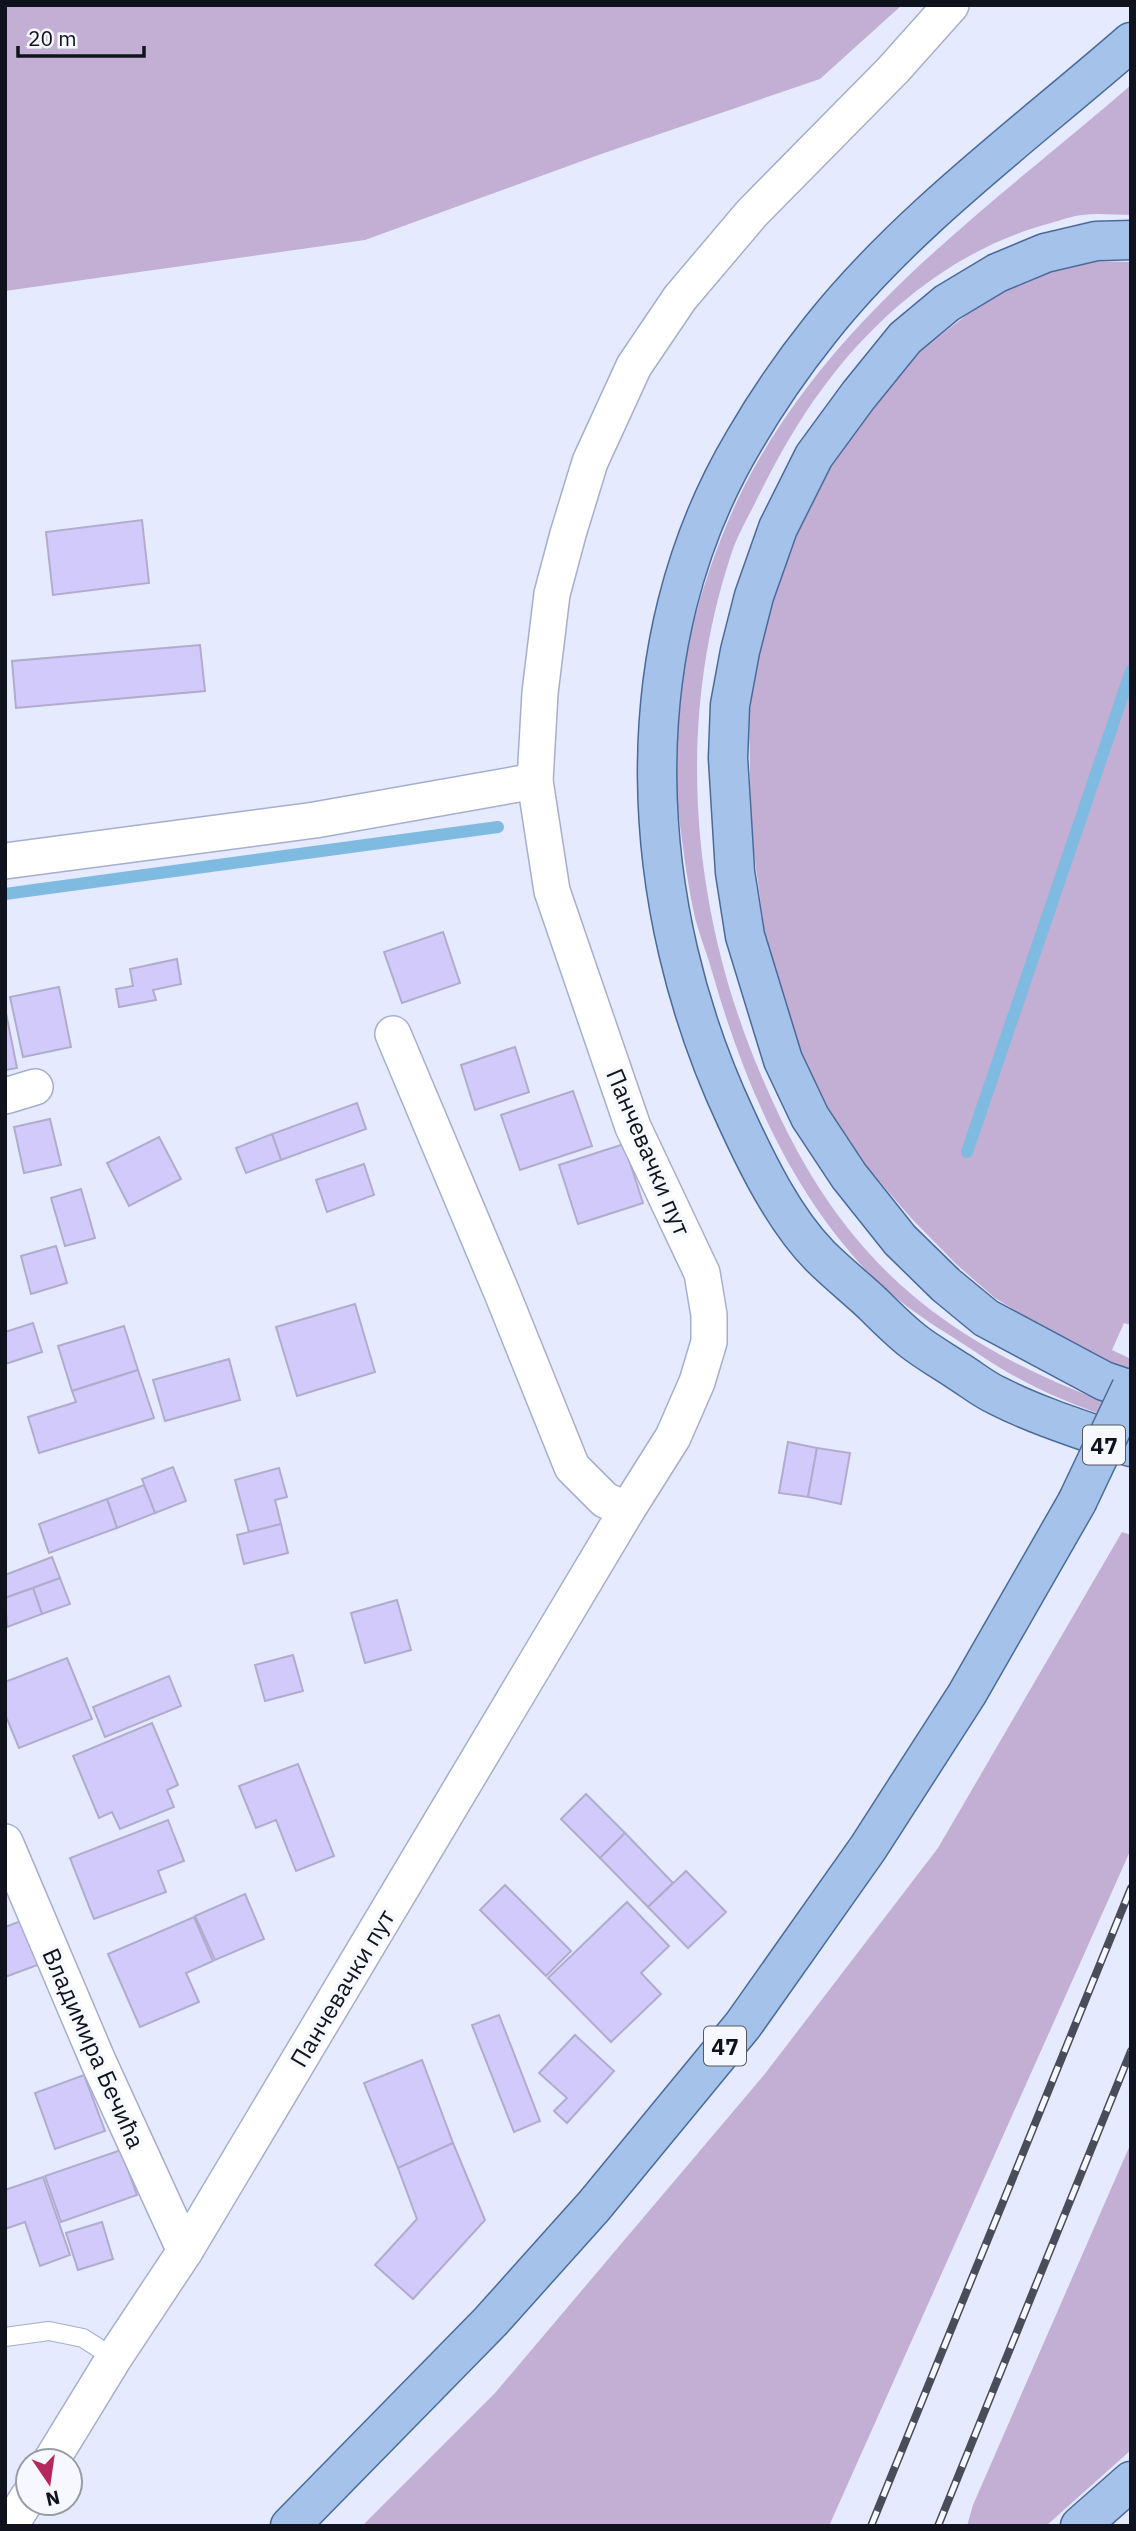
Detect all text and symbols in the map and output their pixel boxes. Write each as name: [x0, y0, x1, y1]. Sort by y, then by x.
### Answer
scale bar: [18, 14, 144, 58]
text: 20 m: [28, 24, 77, 52]
street label: Панчевачки пут: [599, 1064, 699, 1240]
road number: 47: [1083, 1426, 1125, 1464]
street label: Панчевачки пут: [282, 1903, 402, 2073]
street label: Владимира Бечића: [35, 1943, 153, 2153]
road number: 47: [704, 2026, 746, 2066]
north arrow: [14, 2447, 84, 2517]
text: N: [43, 2485, 62, 2512]

